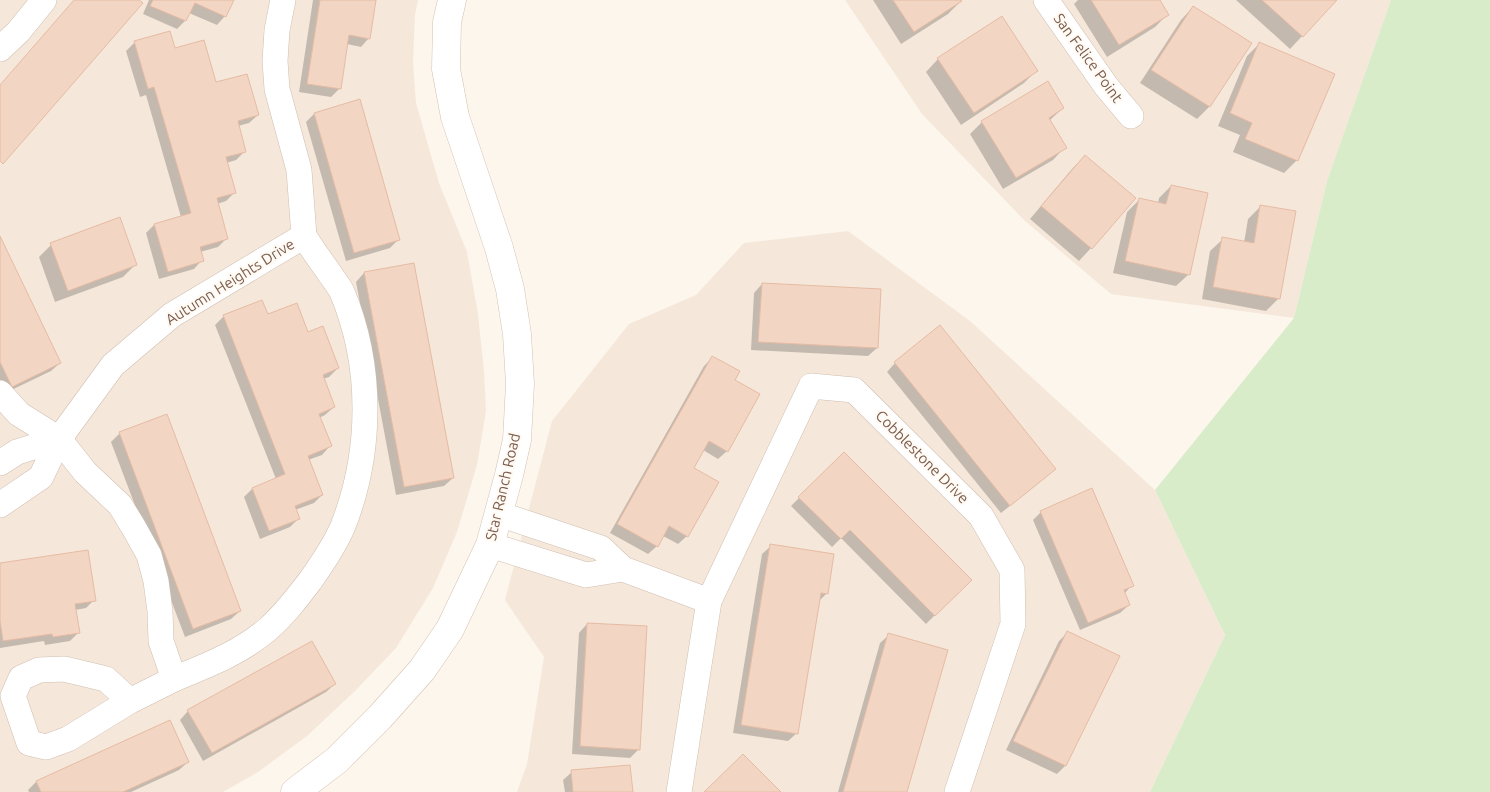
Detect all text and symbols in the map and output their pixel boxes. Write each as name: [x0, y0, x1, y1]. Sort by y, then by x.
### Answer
street label: San Felice Point: [1050, 10, 1126, 106]
street label: Autumn Heights Drive: [162, 235, 297, 328]
street label: Cobblestone Drive: [872, 407, 972, 507]
street label: Star Ranch Road: [482, 432, 523, 542]

